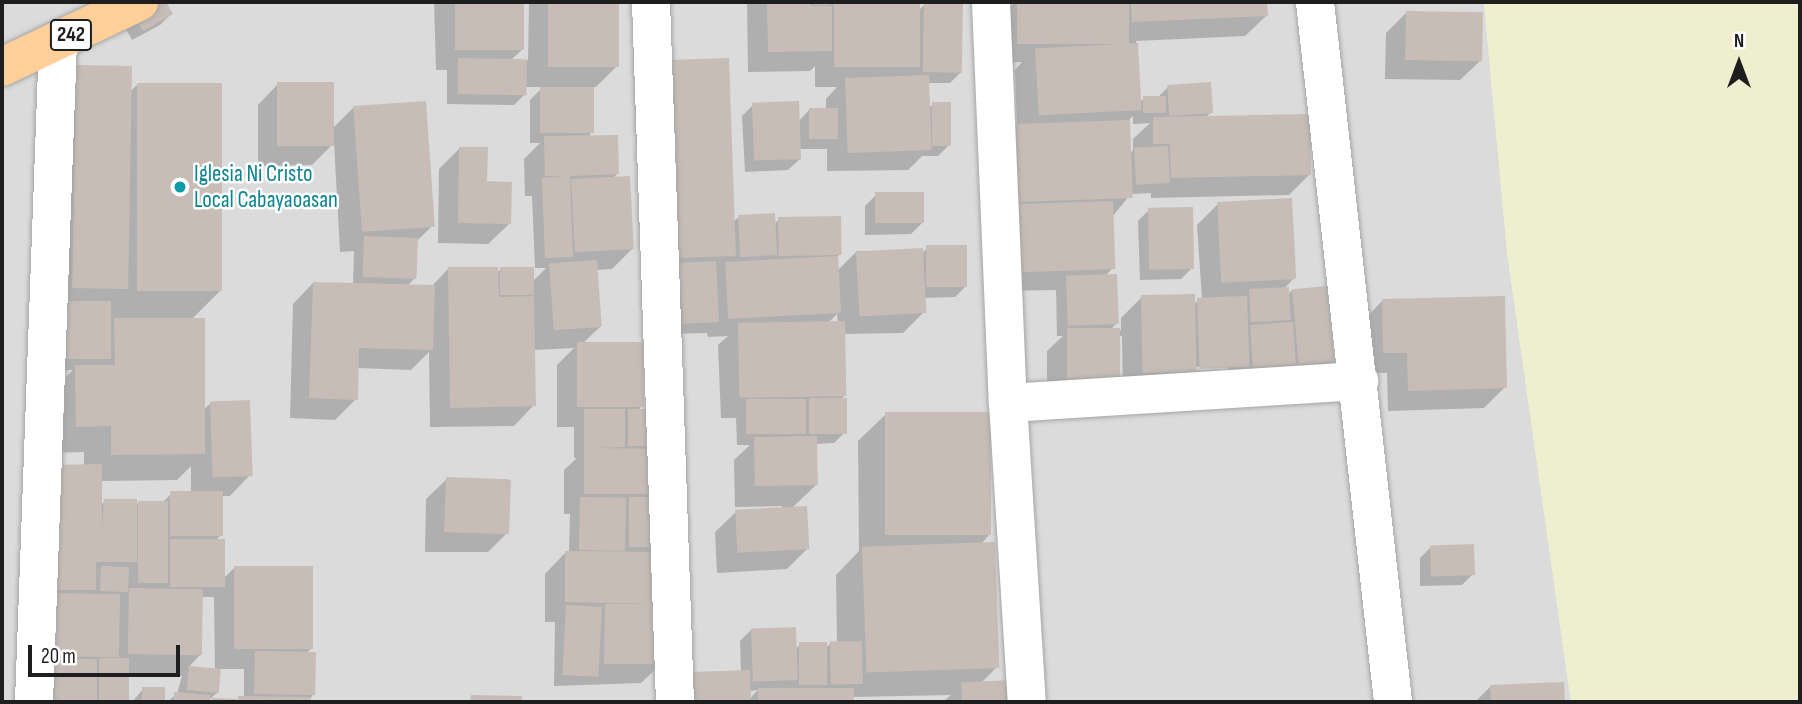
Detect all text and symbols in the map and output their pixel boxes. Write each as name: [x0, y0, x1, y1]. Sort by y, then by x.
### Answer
road number: 242: [48, 18, 94, 52]
north arrow: [1704, 28, 1774, 98]
text: N: [1734, 30, 1744, 53]
place label: Iglesia Ni Cristo Local Cabayaoasan: [194, 160, 338, 214]
marker: Iglesia Ni Cristo Local Cabayaoasan: [172, 179, 188, 195]
scale bar: [32, 630, 184, 674]
text: 20 m: [41, 644, 76, 669]

